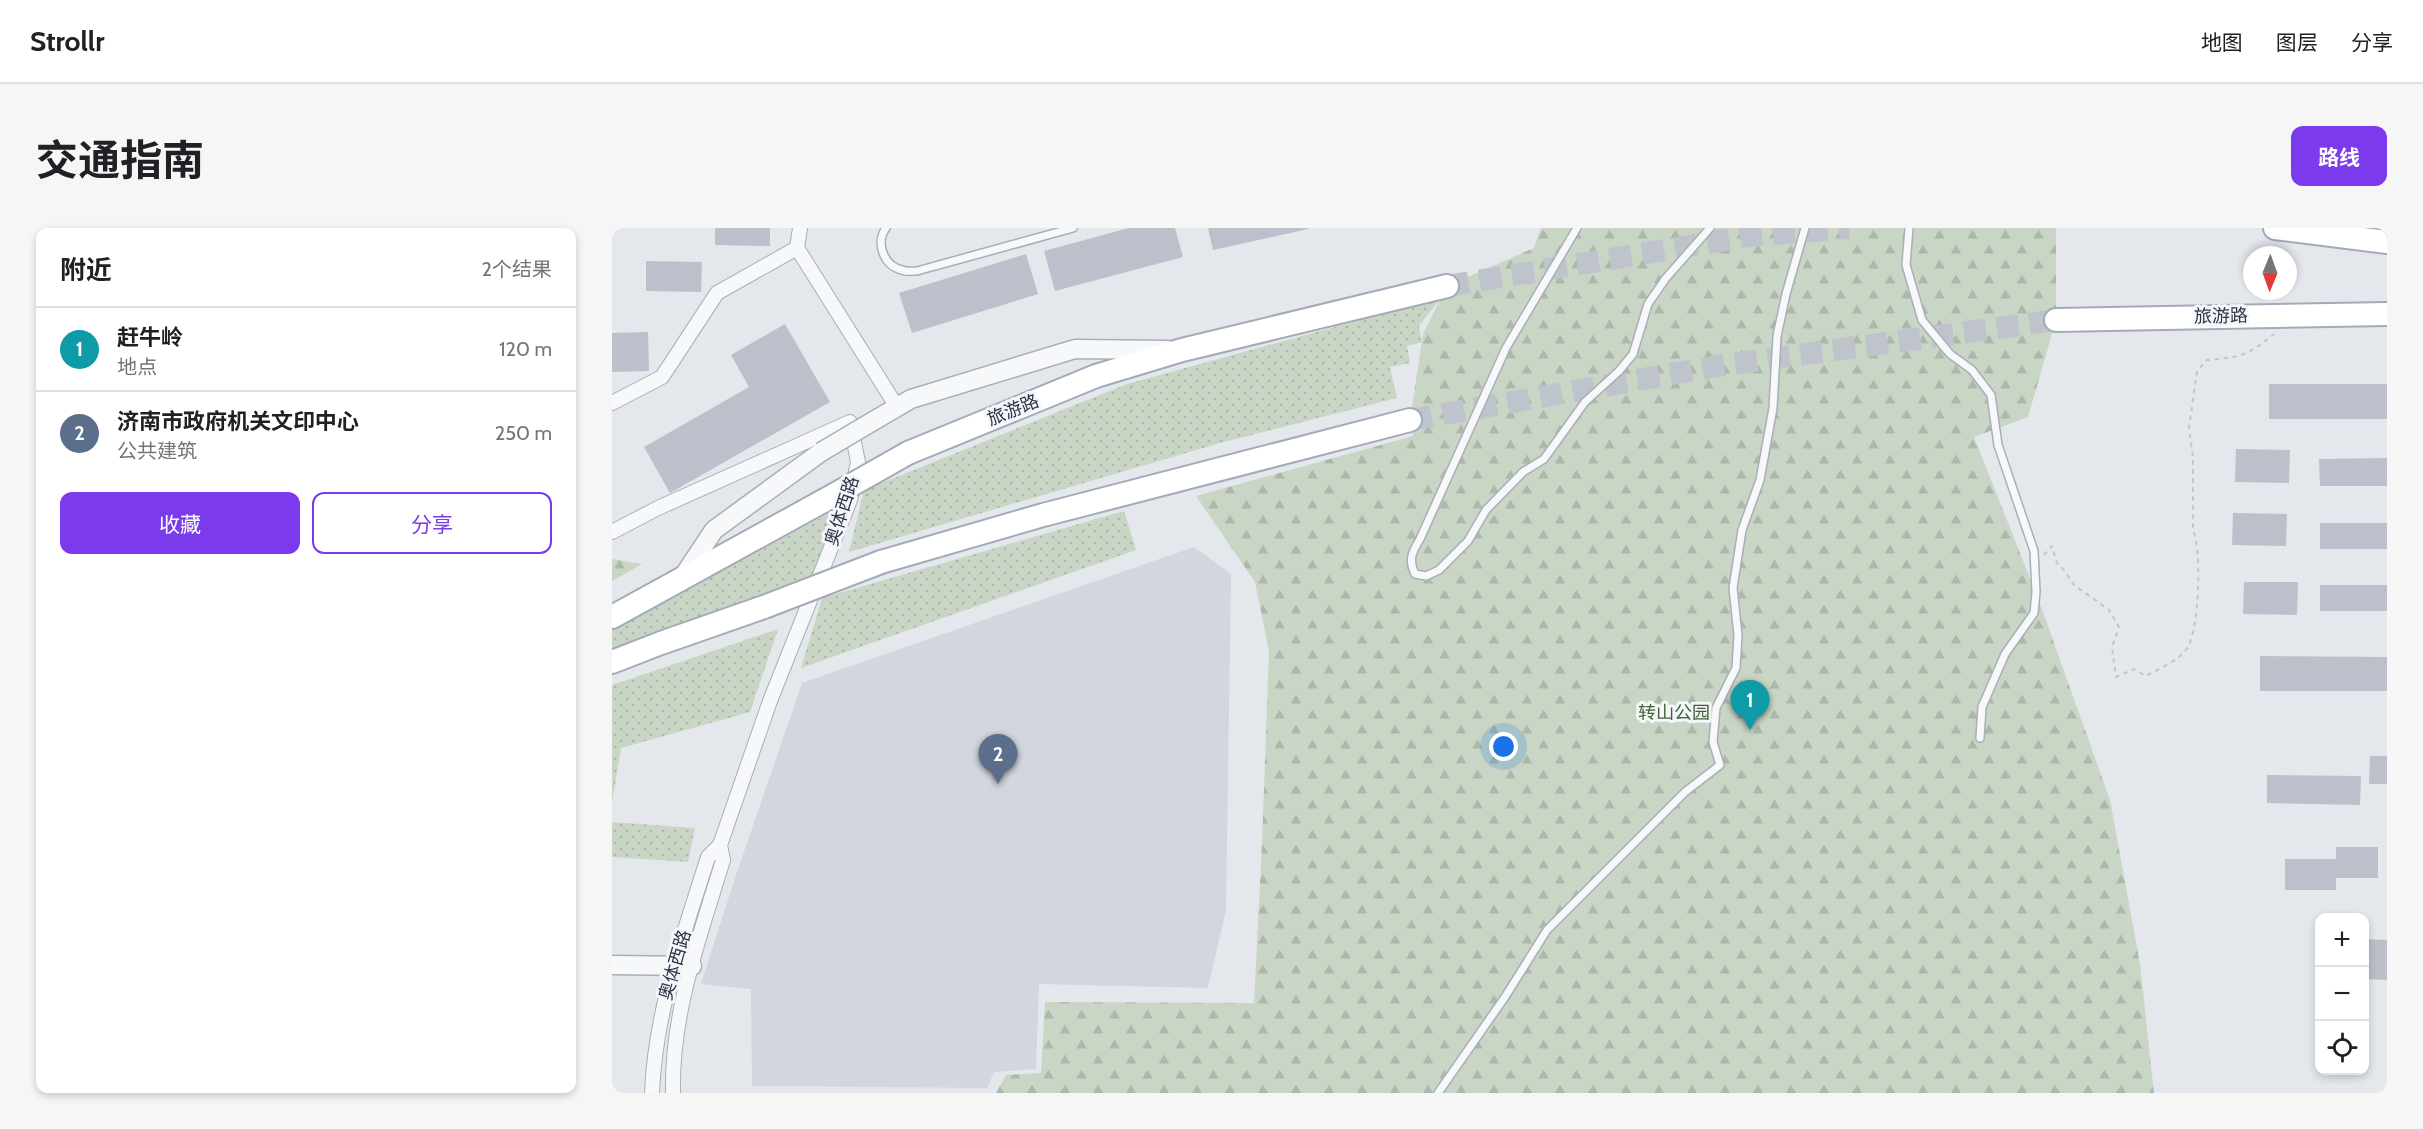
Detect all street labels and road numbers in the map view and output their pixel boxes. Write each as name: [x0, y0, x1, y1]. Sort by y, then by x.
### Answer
street label: 旅游路: [2194, 305, 2248, 327]
street label: 旅游路: [984, 390, 1042, 430]
street label: 奥体西路: [820, 473, 864, 549]
street label: 奥体西路: [655, 927, 695, 1003]

